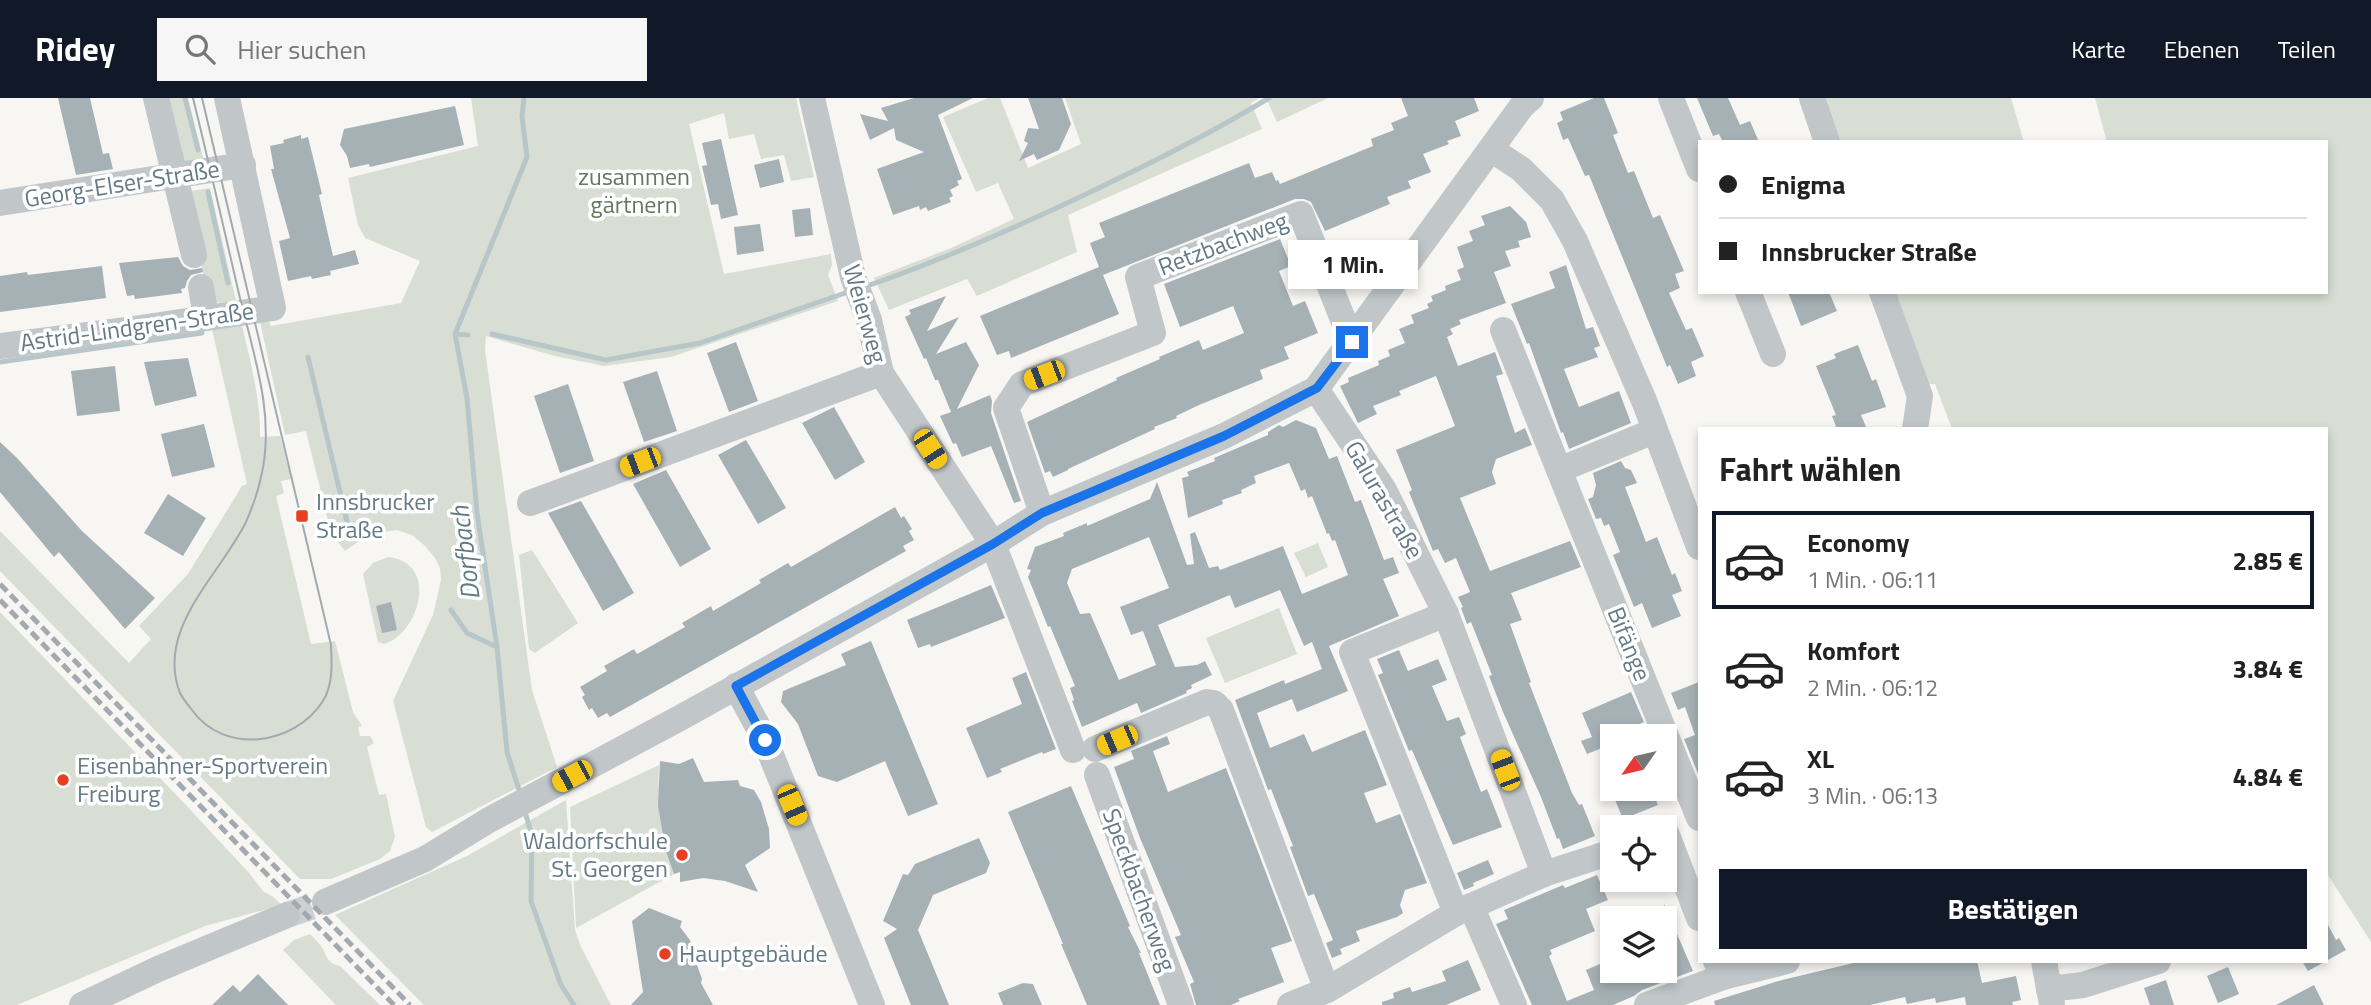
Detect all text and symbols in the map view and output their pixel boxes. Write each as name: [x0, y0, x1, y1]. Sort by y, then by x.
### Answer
search box: [157, 18, 647, 81]
text: Ridey: [35, 24, 115, 74]
icon: search: [181, 30, 219, 68]
text: Hier suchen: [237, 30, 367, 69]
text: Karte: [2071, 31, 2126, 67]
text: Ebenen: [2164, 31, 2240, 67]
text: Teilen: [2278, 31, 2336, 67]
street label: Georg-Elser-Straße: [22, 150, 222, 216]
park label: zusammen gärtnern: [578, 158, 690, 222]
text: Enigma: [1761, 165, 1845, 204]
street label: Retzbachweg: [1152, 202, 1293, 284]
text: Innsbrucker Straße: [1761, 232, 1977, 271]
callout: 1 Min.: [1287, 240, 1417, 289]
text: 1 Min.: [1322, 247, 1384, 282]
street label: Weierweg: [835, 260, 897, 367]
street label: Astrid-Lindgren-Straße: [18, 292, 256, 360]
route end: [1336, 326, 1368, 358]
car: [1021, 358, 1068, 392]
car: [910, 426, 951, 472]
street label: Galurastraße: [1336, 434, 1433, 565]
car: [617, 445, 664, 479]
text: Fahrt wählen: [1719, 445, 1902, 493]
place label: Innsbrucker Straße: [316, 483, 435, 547]
water label: Dorfbach: [439, 503, 490, 602]
marker: Innsbrucker Straße: [294, 508, 310, 524]
text: Economy: [1807, 523, 1909, 562]
icon: car: [1723, 529, 1786, 592]
text: 2.85 €: [2232, 541, 2303, 580]
text: 1 Min. · 06:11: [1807, 562, 1938, 597]
street label: Bifänge: [1599, 601, 1661, 686]
text: Komfort: [1807, 631, 1900, 670]
icon: car: [1723, 637, 1786, 700]
text: 3.84 €: [2232, 649, 2303, 688]
text: 2 Min. · 06:12: [1807, 670, 1938, 705]
car: [1094, 722, 1141, 758]
route start: [749, 724, 781, 756]
north arrow: [1600, 724, 1676, 802]
map controls: [1600, 724, 1677, 983]
text: XL: [1807, 739, 1834, 778]
icon: car: [1723, 745, 1786, 808]
place label: Eisenbahner-Sportverein Freiburg: [77, 747, 328, 811]
car: [1488, 747, 1523, 793]
car: [549, 757, 596, 795]
text: 4.84 €: [2232, 757, 2303, 796]
marker: Eisenbahner-Sportverein Freiburg: [55, 772, 71, 788]
text: 3 Min. · 06:13: [1807, 778, 1938, 813]
car: [775, 782, 810, 828]
street label: Speckbacherweg: [1094, 803, 1186, 976]
button: locate: [1600, 815, 1677, 892]
place label: Waldorfschule St. Georgen: [523, 822, 668, 886]
marker: Waldorfschule St. Georgen: [674, 847, 690, 863]
button: Bestätigen: [1719, 869, 2307, 949]
button: layers: [1600, 906, 1677, 983]
place label: Hauptgebäude: [679, 935, 828, 971]
marker: Hauptgebäude: [657, 946, 673, 962]

